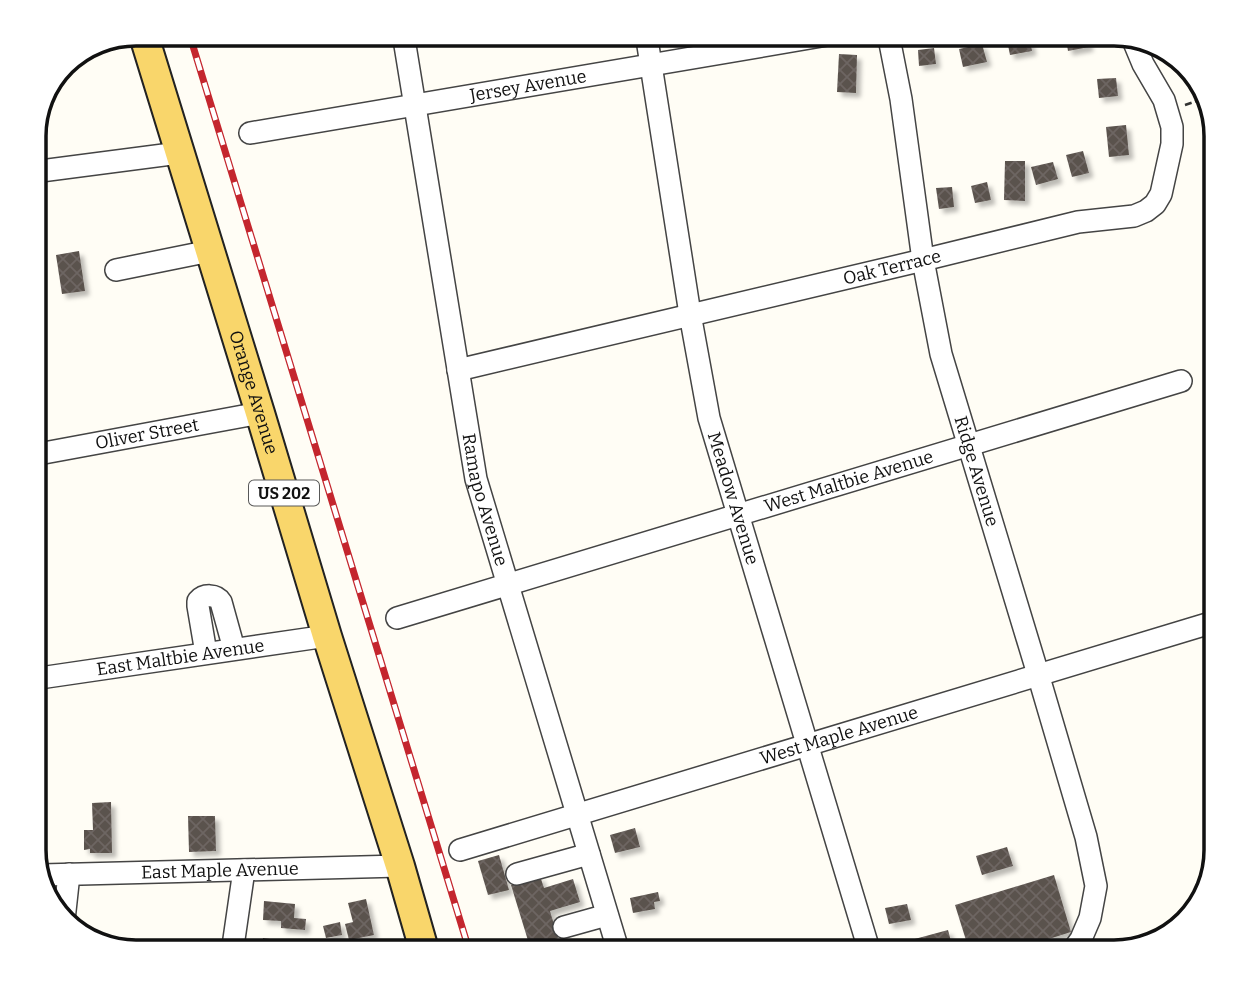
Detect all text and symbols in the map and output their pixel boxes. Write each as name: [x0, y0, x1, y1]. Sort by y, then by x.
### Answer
street label: Jersey Avenue: [467, 65, 588, 107]
street label: Oak Terrace: [841, 245, 943, 290]
street label: Orange Avenue: [224, 328, 283, 457]
street label: Oliver Street: [93, 413, 201, 454]
street label: Ridge Avenue: [949, 413, 1004, 529]
street label: Meadow Avenue: [703, 429, 764, 567]
street label: Ramapo Avenue: [458, 432, 513, 569]
street label: West Maltbie Avenue: [762, 445, 936, 517]
road number: US 202: [249, 480, 319, 506]
street label: East Maltbie Avenue: [95, 634, 266, 681]
street label: West Maple Avenue: [757, 701, 921, 770]
street label: East Maple Avenue: [141, 858, 299, 884]

